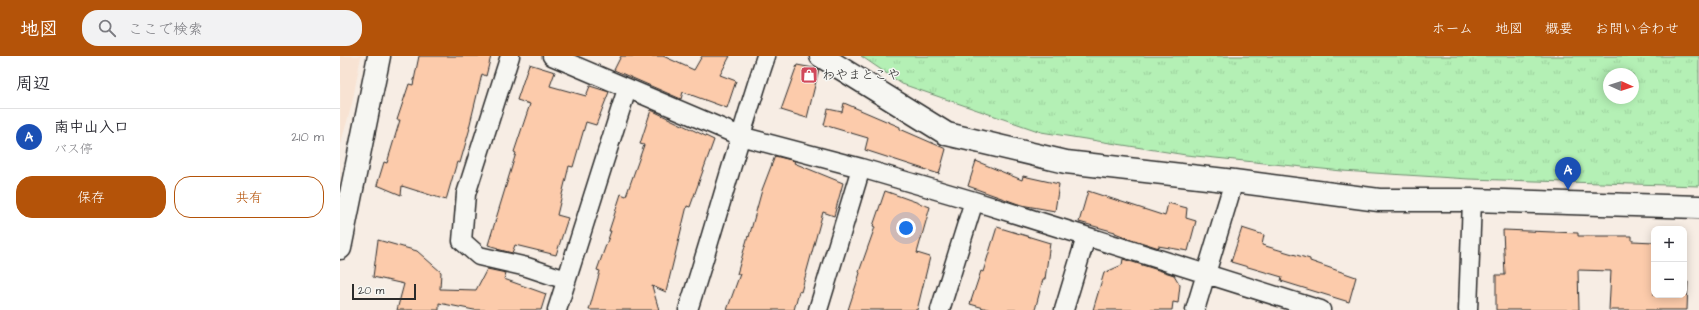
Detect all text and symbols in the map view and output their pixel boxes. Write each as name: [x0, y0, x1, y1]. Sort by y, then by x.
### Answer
search box: [82, 10, 362, 46]
text: 地図: [20, 16, 58, 43]
icon: search: [96, 17, 118, 39]
text: ここで検索: [128, 19, 203, 40]
text: ホーム: [1432, 19, 1473, 39]
text: 地図: [1495, 19, 1523, 39]
text: 概要: [1545, 19, 1573, 39]
text: お問い合わせ: [1595, 19, 1679, 39]
shop icon: わやまとこや: [799, 65, 819, 85]
place label: わやまとこや: [822, 66, 900, 84]
north arrow: [1603, 68, 1639, 104]
text: 周辺: [16, 72, 50, 96]
text: 南中山入口: [54, 117, 129, 138]
text: A: [25, 128, 33, 146]
text: 210 m: [291, 128, 324, 146]
text: バス停: [54, 140, 93, 158]
pin: A: [1555, 157, 1581, 190]
button: 保存: [16, 176, 166, 218]
button: 共有: [174, 176, 324, 218]
your location: [896, 218, 916, 238]
map controls: [1651, 226, 1687, 298]
button: +: [1651, 226, 1687, 262]
button: −: [1651, 262, 1687, 298]
scale bar: [352, 282, 416, 301]
text: 20 m: [358, 283, 384, 298]

